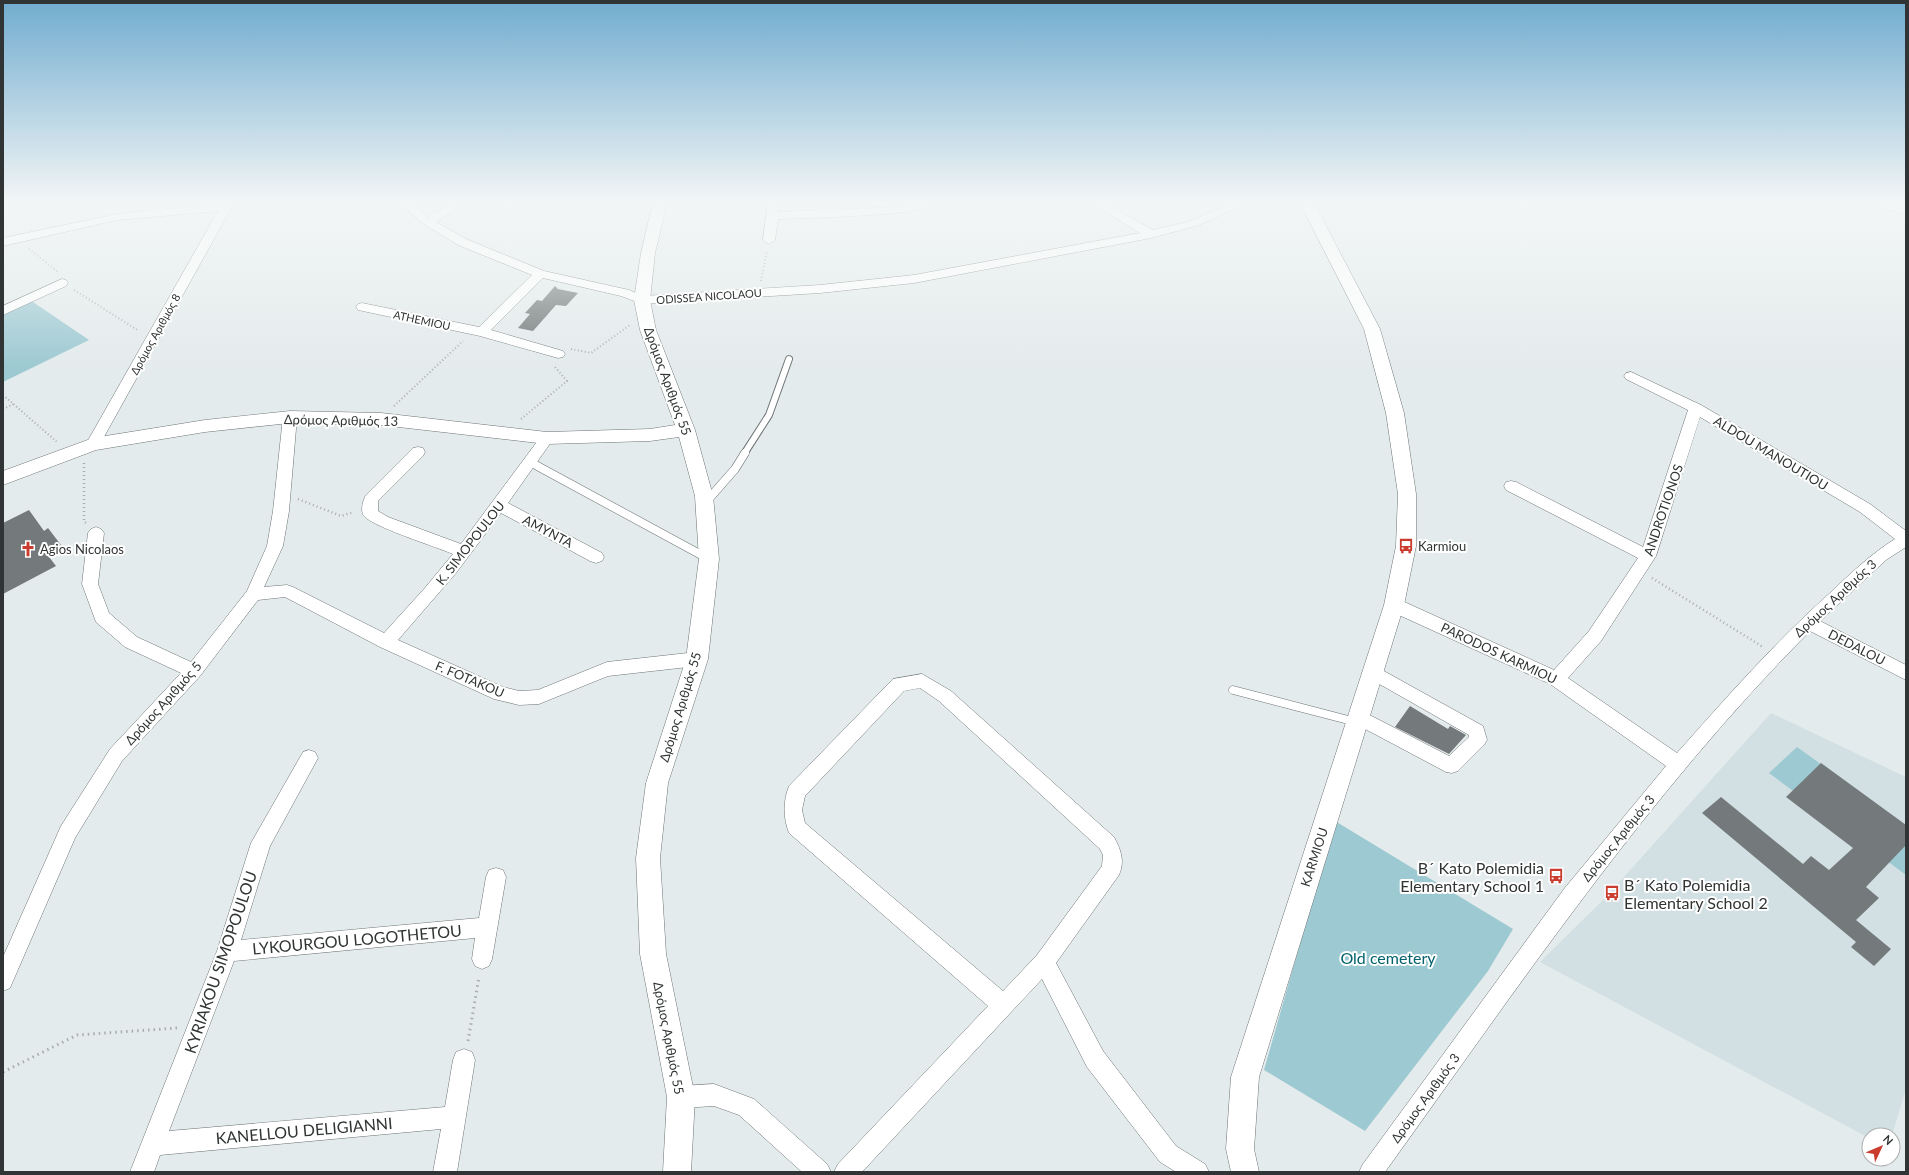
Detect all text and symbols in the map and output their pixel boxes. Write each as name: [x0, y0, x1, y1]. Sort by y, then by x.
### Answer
street label: ODISSEA NICOLAOU: [656, 286, 762, 306]
street label: Δρόμος Αριθμός 8: [127, 291, 183, 377]
street label: ATHEMIOU: [392, 308, 452, 332]
street label: Δρόμος Αριθμός 55: [641, 325, 695, 437]
street label: Δρόμος Αριθμός 13: [284, 411, 398, 429]
street label: ALDOU MANOUTIOU: [1711, 412, 1831, 494]
street label: ANDROTIONOS: [1640, 462, 1686, 558]
street label: K. SIMOPOULOU: [432, 498, 508, 588]
street label: AMYNTA: [520, 511, 576, 551]
bus stop icon: Karmiou: [1397, 537, 1415, 555]
place label: Karmiou: [1418, 538, 1466, 554]
church icon: Agios Nicolaos: [19, 540, 37, 558]
place label: Agios Nicolaos: [40, 541, 124, 557]
street label: Δρόμος Αριθμός 3: [1791, 556, 1879, 640]
street label: PARODOS KARMIOU: [1438, 619, 1560, 687]
street label: DEDALOU: [1826, 626, 1888, 668]
street label: Δρόμος Αριθμός 55: [656, 650, 704, 764]
street label: F. FOTAKOU: [433, 657, 507, 701]
street label: Δρόμος Αριθμός 5: [121, 658, 205, 748]
street label: Δρόμος Αριθμός 3: [1578, 791, 1658, 885]
street label: KARMIOU: [1297, 825, 1331, 889]
place label: B´ Kato Polemidia Elementary School 1: [1400, 858, 1544, 895]
bus stop icon: B´ Kato Polemidia Elementary School 1: [1547, 867, 1565, 885]
street label: KYRIAKOU SIMOPOULOU: [180, 868, 260, 1056]
place label: B´ Kato Polemidia Elementary School 2: [1624, 875, 1768, 912]
bus stop icon: B´ Kato Polemidia Elementary School 2: [1603, 884, 1621, 902]
street label: LYKOURGOU LOGOTHETOU: [251, 920, 463, 958]
park label: Old cemetery: [1340, 948, 1436, 967]
street label: Δρόμος Αριθμός 55: [650, 980, 688, 1096]
street label: Δρόμος Αριθμός 3: [1387, 1050, 1463, 1146]
street label: KANELLOU DELIGIANNI: [215, 1113, 393, 1147]
north arrow: [1861, 1127, 1901, 1167]
text: N: [1881, 1132, 1896, 1147]

